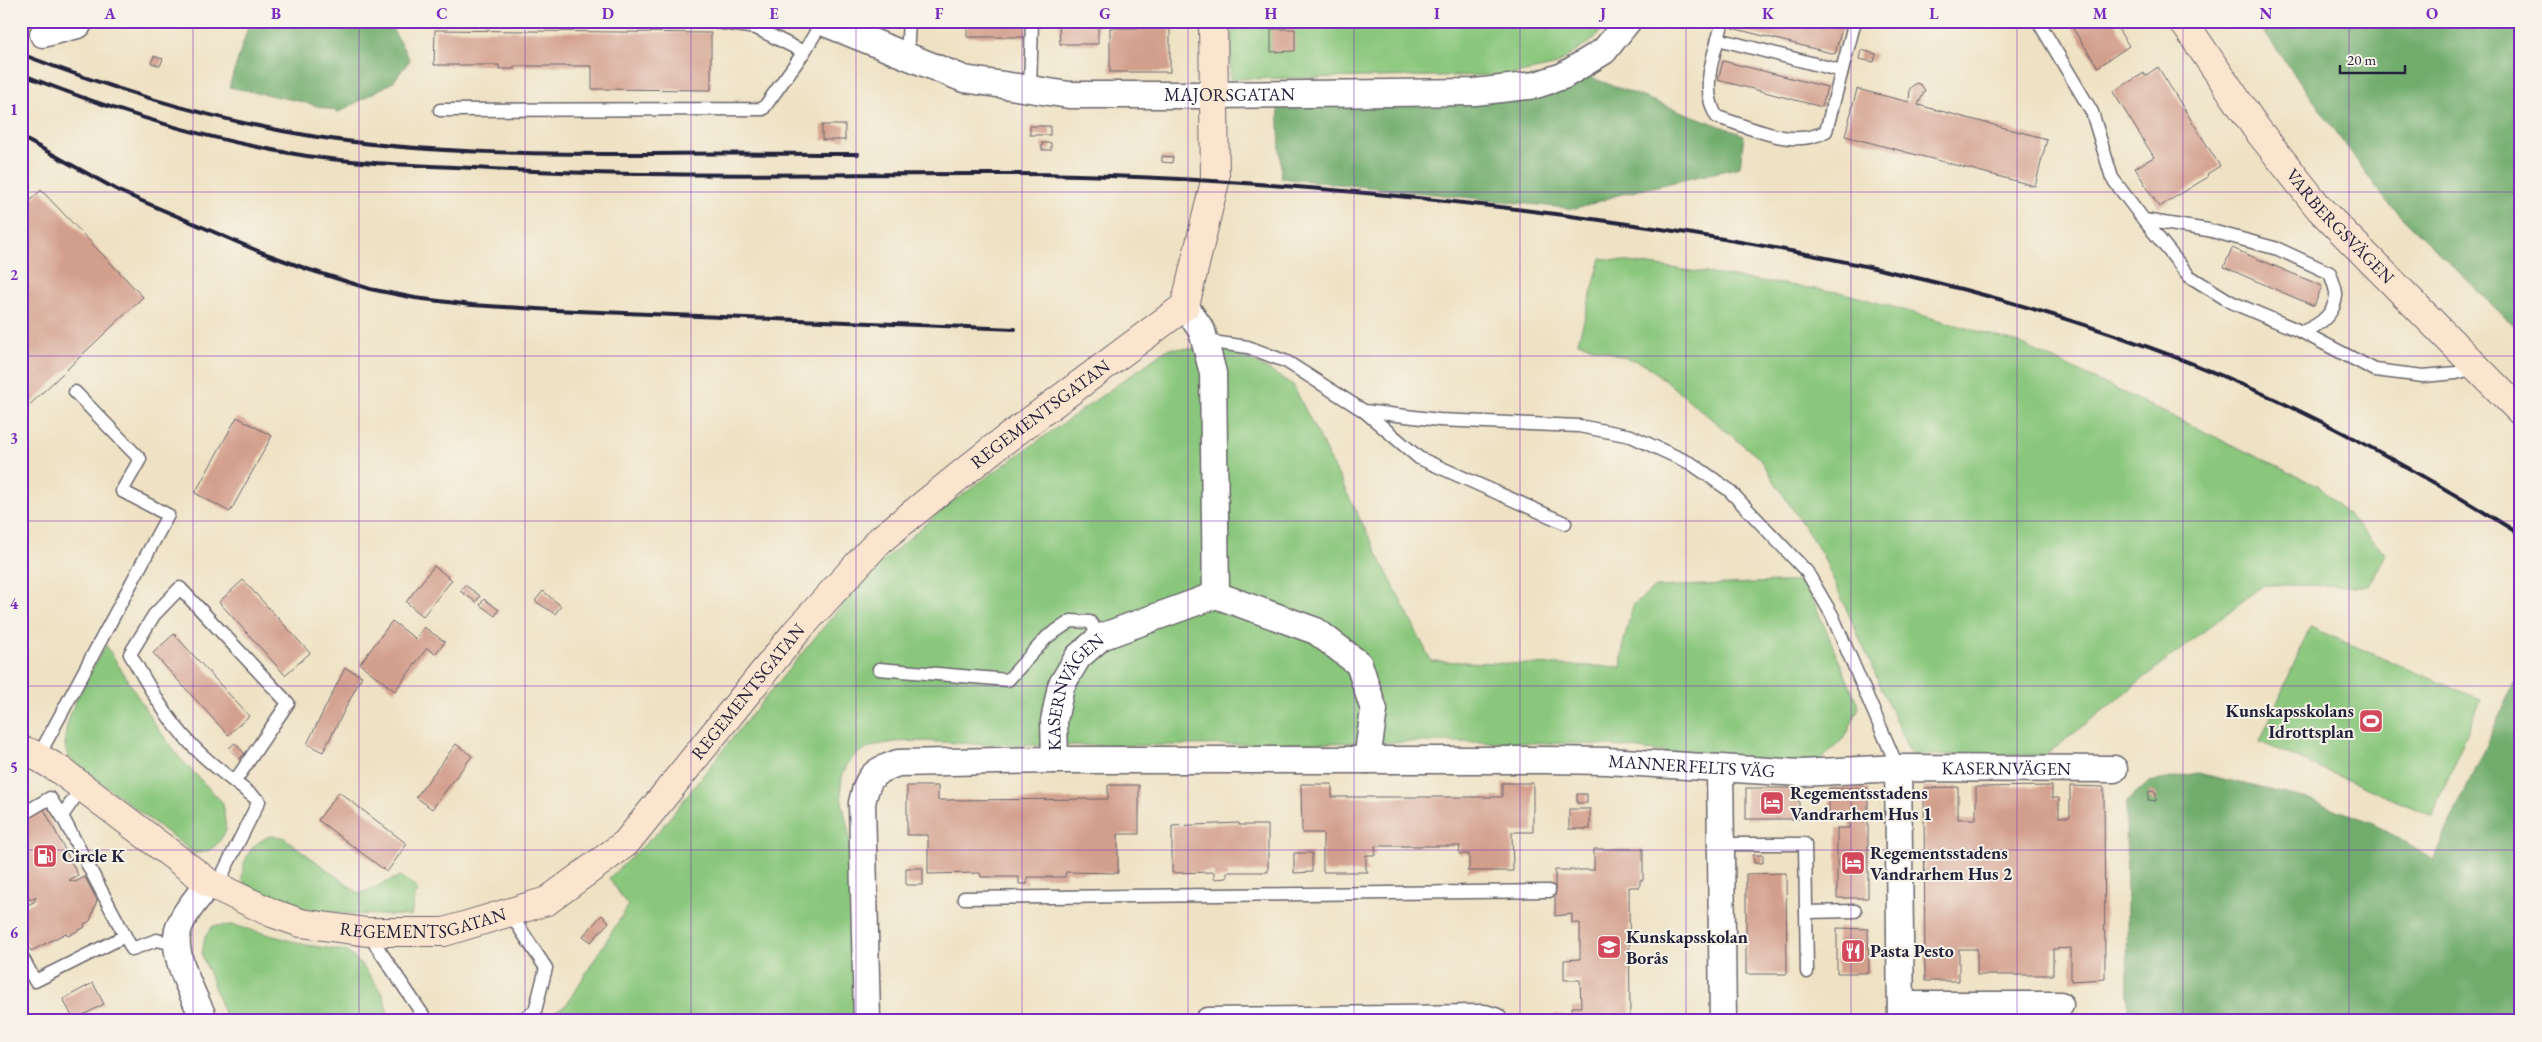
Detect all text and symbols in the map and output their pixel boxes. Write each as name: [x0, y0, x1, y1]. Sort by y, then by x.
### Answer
text: A: [103, 3, 116, 24]
text: B: [271, 3, 281, 24]
text: C: [436, 3, 448, 24]
text: D: [602, 3, 614, 24]
text: E: [769, 3, 779, 24]
text: F: [935, 3, 944, 24]
text: G: [1099, 3, 1111, 24]
text: H: [1265, 3, 1278, 24]
text: I: [1434, 3, 1440, 24]
text: J: [1598, 3, 1606, 24]
text: K: [1762, 3, 1775, 24]
text: L: [1929, 3, 1939, 24]
text: M: [2093, 3, 2108, 24]
text: N: [2260, 3, 2273, 24]
text: O: [2426, 3, 2438, 24]
scale bar: [2340, 42, 2404, 74]
text: 20 m: [2347, 50, 2376, 69]
street label: MAJORSGATAN: [1164, 82, 1296, 106]
text: 1: [10, 99, 18, 120]
street label: VARBERGSVÄGEN: [2281, 164, 2400, 289]
text: 2: [10, 264, 19, 285]
street label: REGEMENTSGATAN: [965, 353, 1115, 474]
text: 3: [10, 428, 18, 449]
text: 4: [10, 593, 19, 614]
street label: REGEMENTSGATAN: [686, 618, 810, 764]
street label: KASERNVÄGEN: [1042, 627, 1109, 751]
place label: Kunskapsskolans Idrottsplan: [2226, 699, 2354, 743]
sports icon: Kunskapsskolans Idrottsplan: [2358, 708, 2384, 734]
street label: MANNERFELTS VÄG: [1608, 749, 1776, 782]
street label: KASERNVÄGEN: [1942, 756, 2072, 780]
text: 5: [10, 757, 18, 778]
place label: Regementsstadens Vandrarhem Hus 1: [1790, 781, 1932, 825]
hotel icon: Regementsstadens Vandrarhem Hus 1: [1759, 790, 1785, 816]
place label: Regementsstadens Vandrarhem Hus 2: [1870, 841, 2013, 885]
fuel station icon: Circle K: [32, 843, 58, 869]
place label: Circle K: [62, 844, 125, 867]
hotel icon: Regementsstadens Vandrarhem Hus 2: [1840, 850, 1866, 876]
street label: REGEMENTSGATAN: [338, 902, 509, 943]
text: 6: [10, 922, 19, 943]
place label: Kunskapsskolan Borås: [1626, 925, 1748, 969]
school or university icon: Kunskapsskolan Borås: [1596, 934, 1622, 960]
restaurant icon: Pasta Pesto: [1840, 938, 1866, 964]
place label: Pasta Pesto: [1870, 939, 1954, 962]

